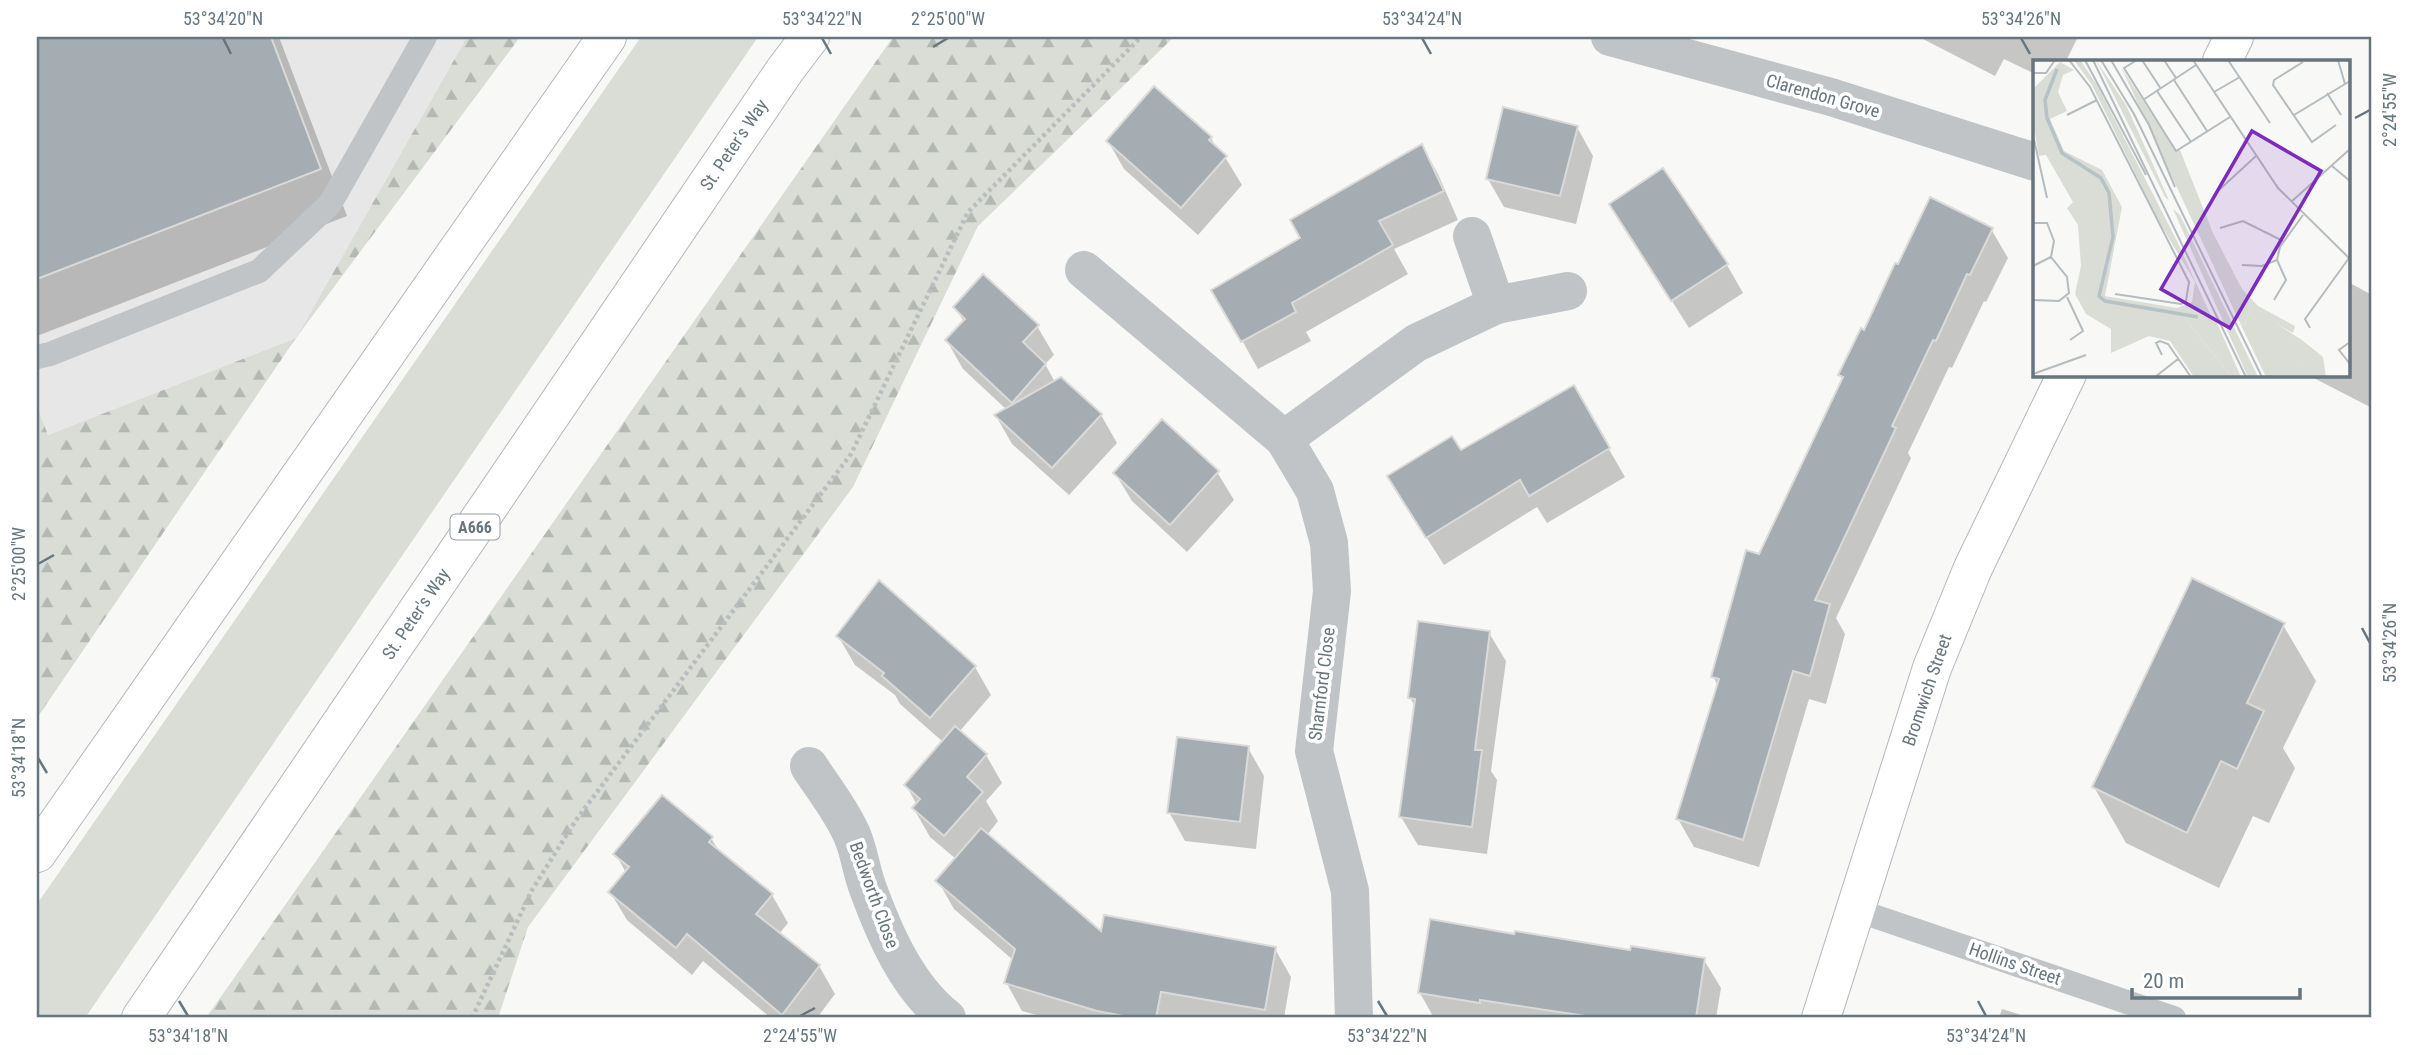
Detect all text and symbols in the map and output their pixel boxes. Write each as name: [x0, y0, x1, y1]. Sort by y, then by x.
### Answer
text: 53°34'20"N: [183, 8, 263, 29]
text: 53°34'22"N: [782, 8, 862, 29]
text: 2°25'00"W: [911, 8, 985, 29]
text: 53°34'24"N: [1382, 8, 1462, 29]
text: 53°34'26"N: [1981, 8, 2061, 29]
inset map: [2033, 60, 2350, 376]
street label: Clarendon Grove: [1764, 69, 1882, 122]
text: 2°24'55"W: [2379, 73, 2400, 147]
street label: St. Peter's Way: [695, 95, 772, 194]
road number: A666: [450, 514, 500, 540]
text: 2°25'00"W: [8, 527, 29, 601]
street label: St. Peter's Way: [377, 564, 454, 663]
text: 53°34'26"N: [2379, 603, 2400, 683]
street label: Sharnford Close: [1304, 626, 1339, 742]
street label: Bromwich Street: [1898, 631, 1955, 749]
text: 53°34'18"N: [8, 718, 29, 798]
street label: Bedworth Close: [845, 839, 903, 951]
street label: Hollins Street: [1966, 938, 2064, 989]
scale bar: [2132, 957, 2300, 1001]
text: 20 m: [2143, 969, 2184, 993]
text: 53°34'18"N: [148, 1025, 228, 1046]
text: 2°24'55"W: [763, 1025, 837, 1046]
text: 53°34'22"N: [1347, 1025, 1427, 1046]
text: 53°34'24"N: [1946, 1025, 2026, 1046]

